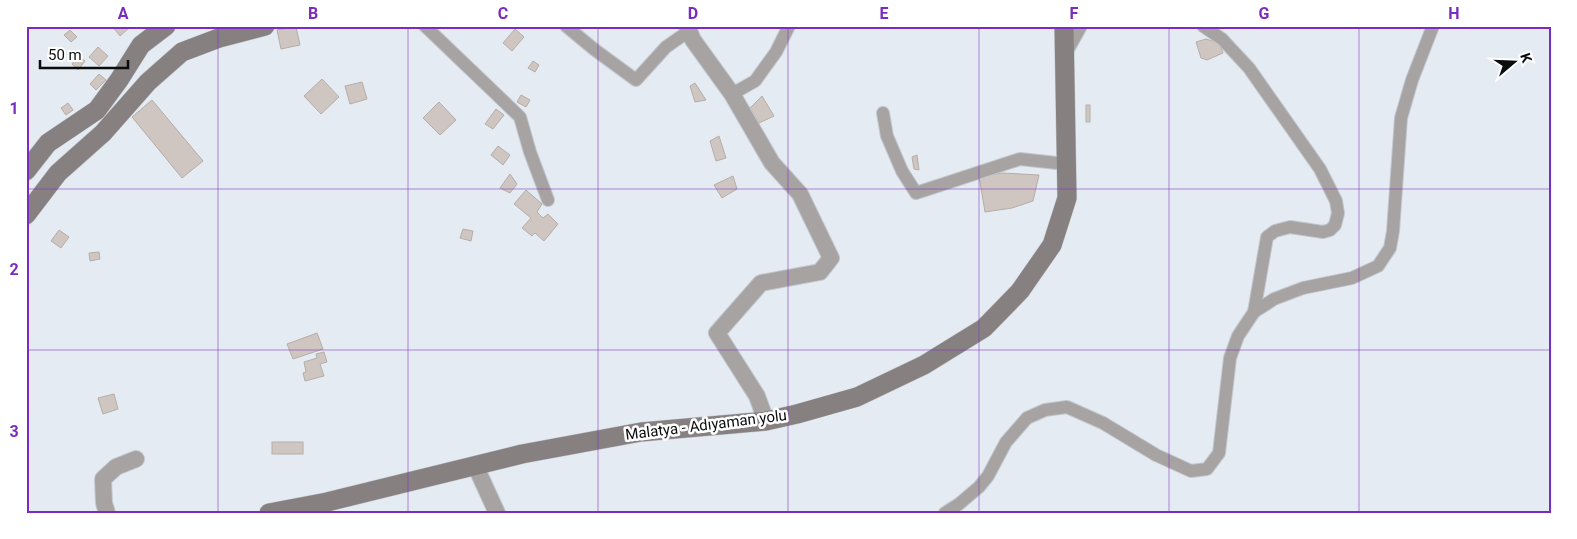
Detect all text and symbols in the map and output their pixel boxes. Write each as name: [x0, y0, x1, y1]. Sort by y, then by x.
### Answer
text: A: [118, 4, 129, 23]
text: B: [308, 4, 318, 23]
text: C: [498, 4, 508, 23]
text: D: [688, 4, 698, 23]
text: E: [880, 4, 889, 23]
text: F: [1070, 4, 1079, 23]
text: G: [1259, 4, 1270, 23]
text: H: [1448, 4, 1460, 23]
scale bar: [40, 38, 128, 70]
north arrow: [1490, 38, 1540, 88]
text: 50 m: [48, 46, 82, 64]
text: K: [1517, 51, 1535, 65]
text: 1: [9, 99, 19, 118]
text: 2: [9, 260, 19, 279]
street label: Malatya - Adıyaman yolu: [624, 406, 788, 444]
text: 3: [9, 422, 19, 441]

